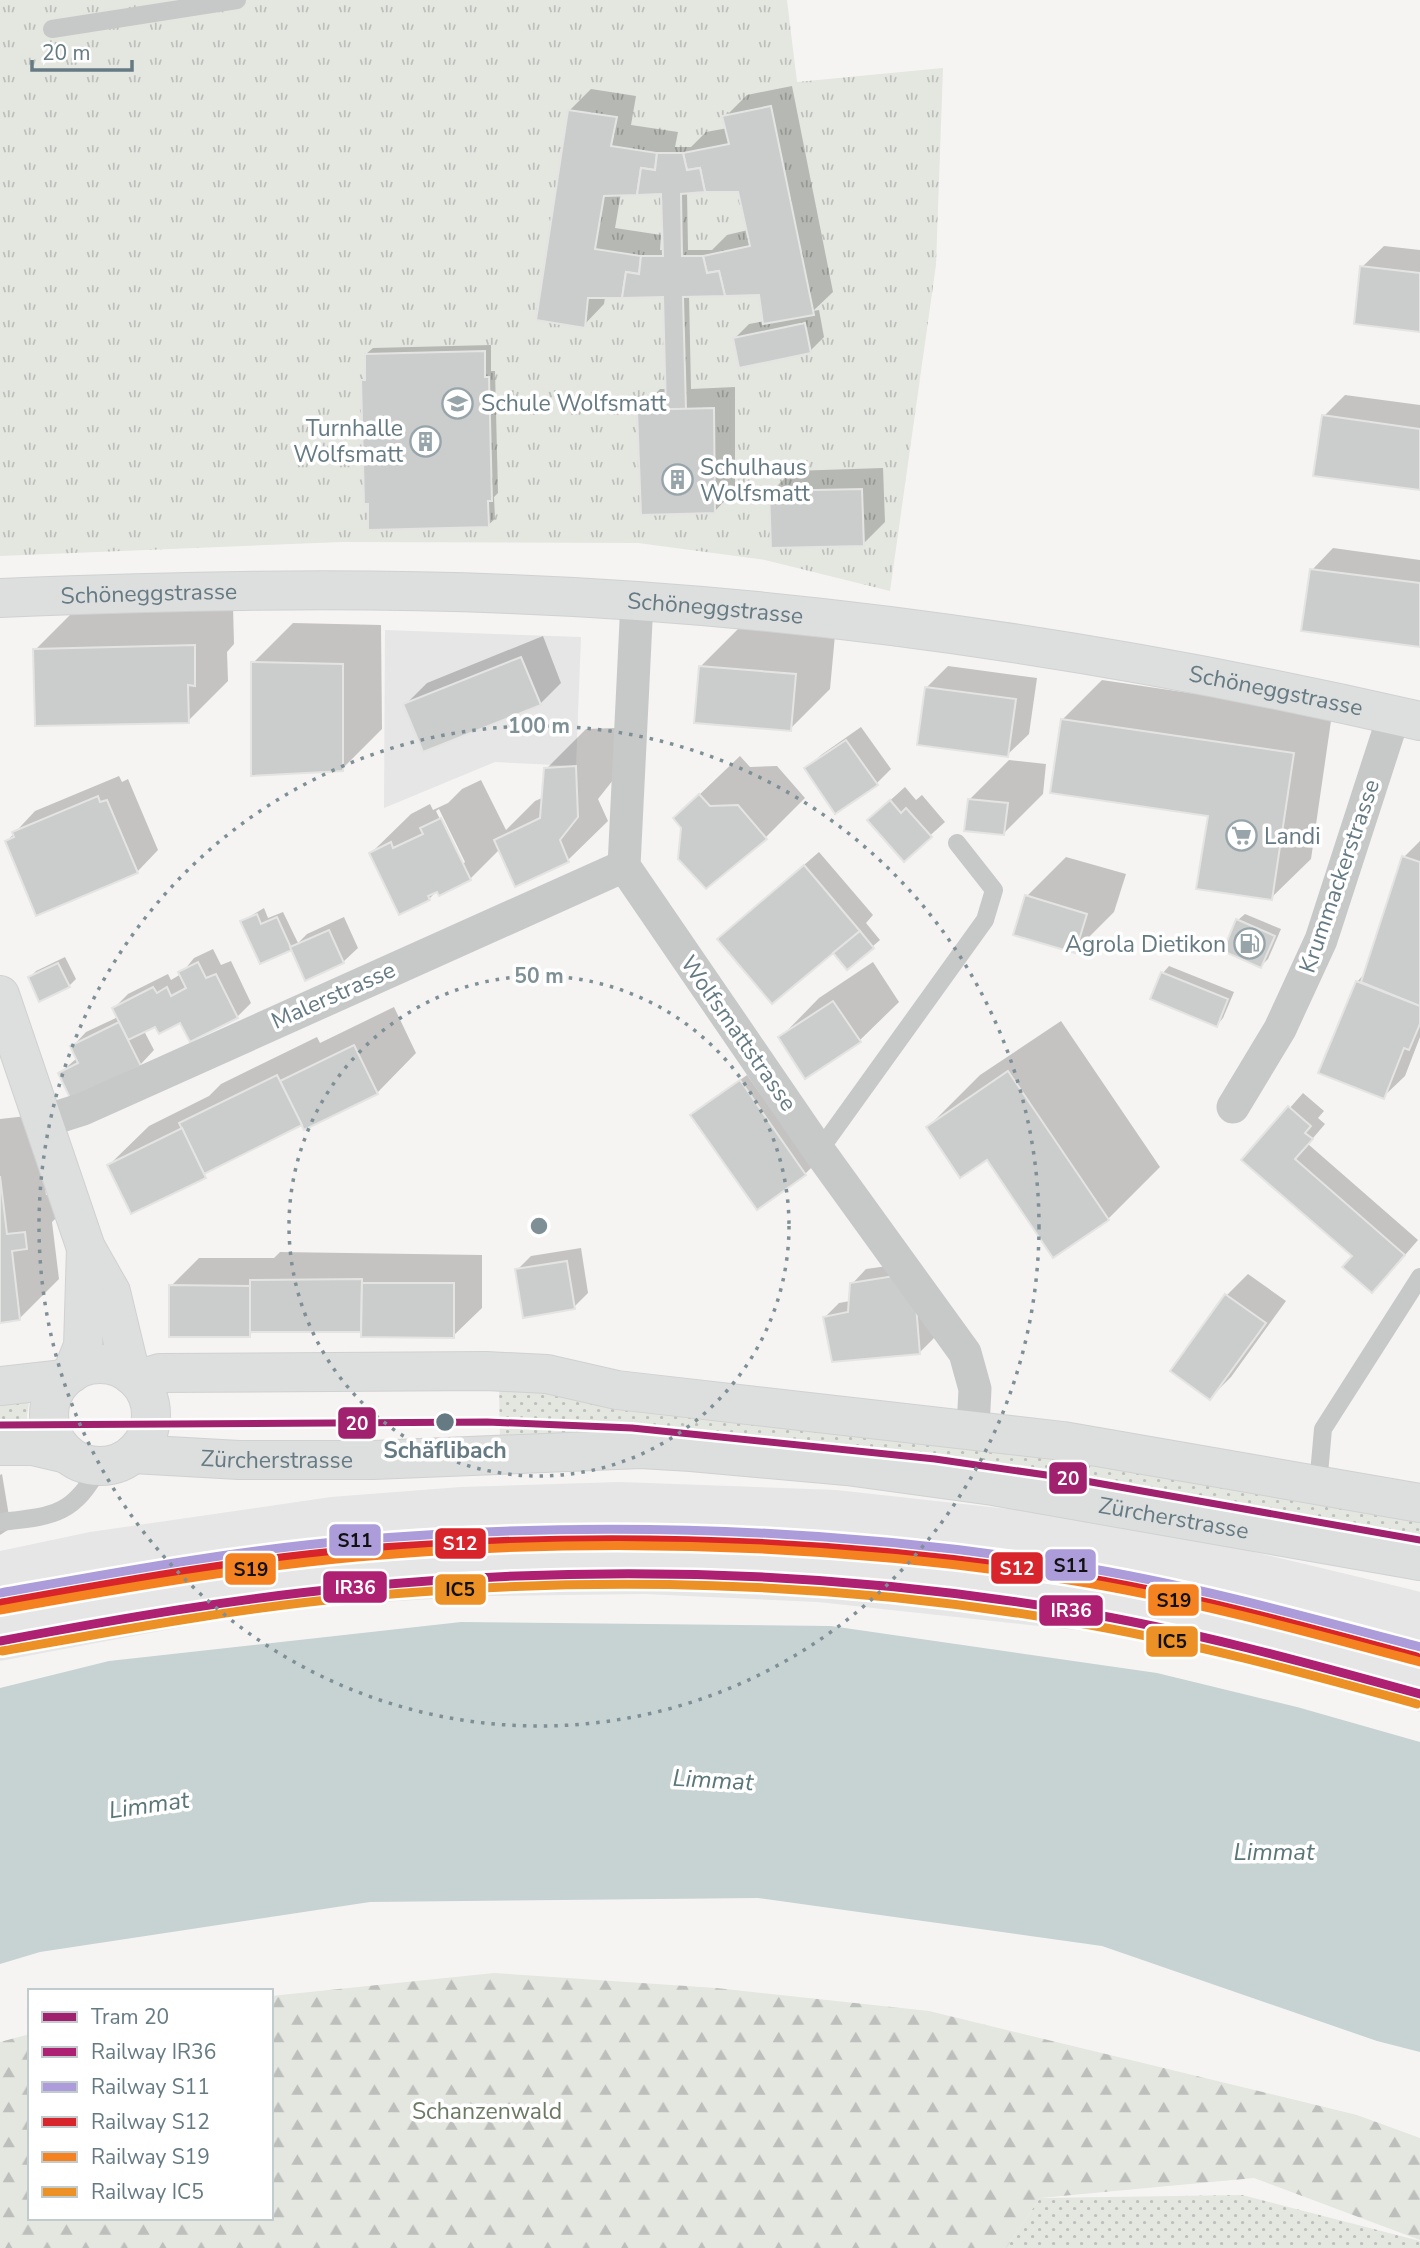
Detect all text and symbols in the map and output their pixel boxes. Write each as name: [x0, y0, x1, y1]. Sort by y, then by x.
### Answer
scale bar: [32, 28, 131, 72]
text: 20 m: [42, 39, 91, 67]
school or university icon: Schule Wolfsmatt: [441, 386, 475, 420]
place label: Schule Wolfsmatt: [481, 388, 667, 419]
place label: Turnhalle Wolfsmatt: [293, 413, 404, 470]
building icon: Turnhalle Wolfsmatt: [409, 424, 443, 458]
place label: Schulhaus Wolfsmatt: [700, 452, 811, 509]
building icon: Schulhaus Wolfsmatt: [660, 463, 694, 497]
street label: Schöneggstrasse: [60, 576, 238, 612]
street label: Schöneggstrasse: [626, 585, 805, 632]
street label: Schöneggstrasse: [1186, 658, 1366, 724]
text: 100 m: [508, 712, 570, 740]
street label: Krummackerstrasse: [1292, 775, 1387, 977]
supermarket icon: Landi: [1224, 819, 1258, 853]
place label: Landi: [1264, 821, 1321, 852]
fuel station icon: Agrola Dietikon: [1232, 927, 1266, 961]
place label: Agrola Dietikon: [1065, 929, 1226, 960]
street label: Wolfsmattstrasse: [673, 949, 804, 1117]
street label: Malerstrasse: [266, 954, 400, 1037]
text: 50 m: [514, 962, 564, 990]
centre of rings: [527, 1214, 551, 1238]
line badge: 20: [337, 1406, 377, 1440]
text: 20: [346, 1411, 368, 1437]
marker: Schäflibach: [434, 1411, 456, 1433]
place label: Schäflibach: [383, 1435, 507, 1466]
street label: Zürcherstrasse: [200, 1443, 353, 1476]
line badge: 20: [1048, 1461, 1088, 1495]
text: 20: [1057, 1466, 1079, 1492]
street label: Zürcherstrasse: [1096, 1490, 1251, 1547]
line badge: S11: [328, 1523, 382, 1557]
line badge: S12: [434, 1527, 487, 1560]
text: S11: [338, 1528, 372, 1554]
text: S12: [443, 1531, 477, 1557]
line badge: S11: [1044, 1548, 1097, 1582]
line badge: S12: [990, 1551, 1044, 1585]
line badge: S19: [224, 1552, 277, 1586]
text: S11: [1054, 1553, 1088, 1579]
text: S12: [1000, 1556, 1034, 1582]
text: S19: [234, 1557, 268, 1583]
line badge: IR36: [322, 1570, 388, 1604]
line badge: IC5: [434, 1573, 487, 1606]
text: IR36: [334, 1575, 376, 1601]
text: IC5: [445, 1577, 475, 1603]
line badge: S19: [1147, 1583, 1200, 1617]
text: S19: [1157, 1588, 1191, 1614]
line badge: IR36: [1038, 1594, 1104, 1627]
text: IR36: [1050, 1598, 1092, 1624]
line badge: IC5: [1145, 1625, 1199, 1658]
text: IC5: [1157, 1629, 1187, 1655]
water label: Limmat: [672, 1762, 755, 1798]
water label: Limmat: [107, 1783, 192, 1826]
water label: Limmat: [1234, 1836, 1315, 1868]
legend: [28, 1989, 273, 2220]
text: Tram 20: [91, 2003, 169, 2031]
text: Railway IR36: [91, 2038, 216, 2066]
text: Railway S11: [91, 2073, 210, 2101]
park label: Schanzenwald: [412, 2096, 562, 2127]
text: Railway S12: [91, 2108, 210, 2136]
text: Railway S19: [91, 2143, 210, 2171]
text: Railway IC5: [91, 2178, 204, 2206]

